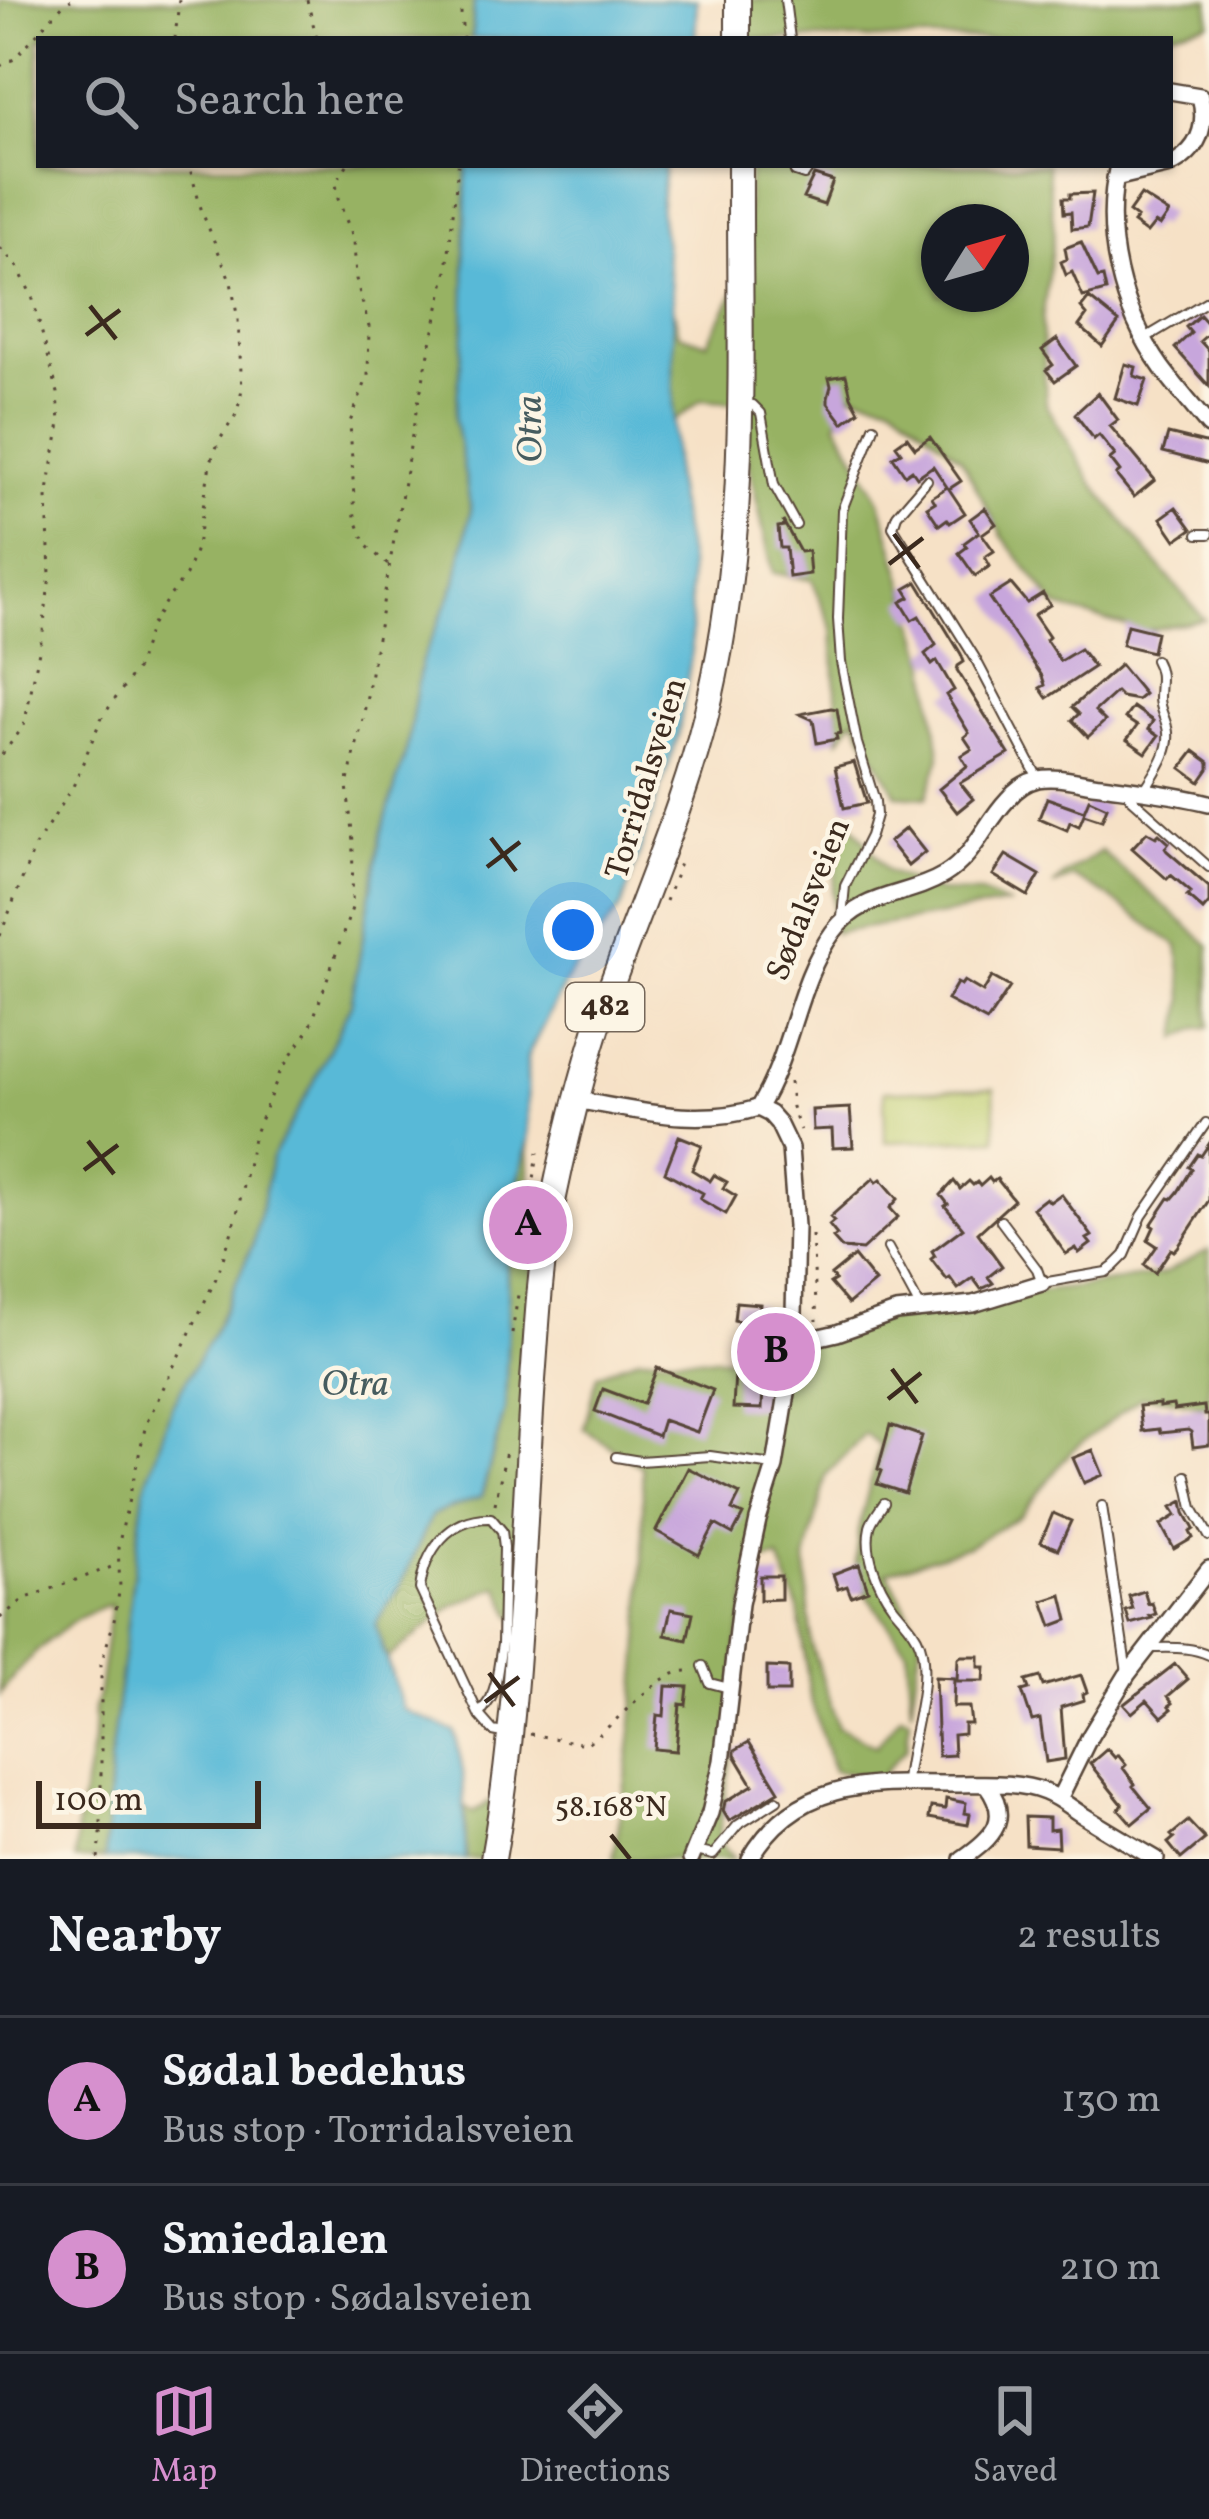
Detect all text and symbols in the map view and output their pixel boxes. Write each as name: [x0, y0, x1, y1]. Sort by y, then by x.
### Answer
search box: [36, 36, 1173, 168]
icon: search: [78, 69, 144, 135]
text: Search here: [174, 71, 405, 134]
north arrow: [921, 204, 1029, 312]
water label: Otra: [506, 395, 558, 463]
street label: Torridalsveien: [596, 673, 700, 885]
street label: Sødalsveien: [756, 812, 864, 988]
your location: [543, 900, 603, 960]
road number: 482: [566, 983, 644, 1031]
pin: A: [489, 1180, 567, 1270]
pin: B: [737, 1307, 815, 1397]
water label: Otra: [321, 1361, 389, 1411]
scale bar: [36, 1775, 261, 1828]
text: 100 m: [54, 1779, 143, 1825]
text: 58.168°N: [555, 1787, 667, 1829]
text: Nearby: [48, 1902, 222, 1973]
text: 2 results: [1017, 1910, 1161, 1964]
text: Sødal bedehus: [162, 2042, 466, 2105]
text: A: [73, 2074, 101, 2128]
text: 130 m: [1061, 2074, 1161, 2128]
text: Bus stop · Torridalsveien: [162, 2105, 574, 2159]
text: Smiedalen: [162, 2210, 389, 2273]
text: B: [74, 2242, 100, 2296]
text: 210 m: [1059, 2242, 1161, 2296]
text: Bus stop · Sødalsveien: [162, 2273, 533, 2327]
tab: Map: [151, 2378, 217, 2496]
tab: Directions: [519, 2378, 671, 2496]
tab: Saved: [973, 2378, 1058, 2496]

